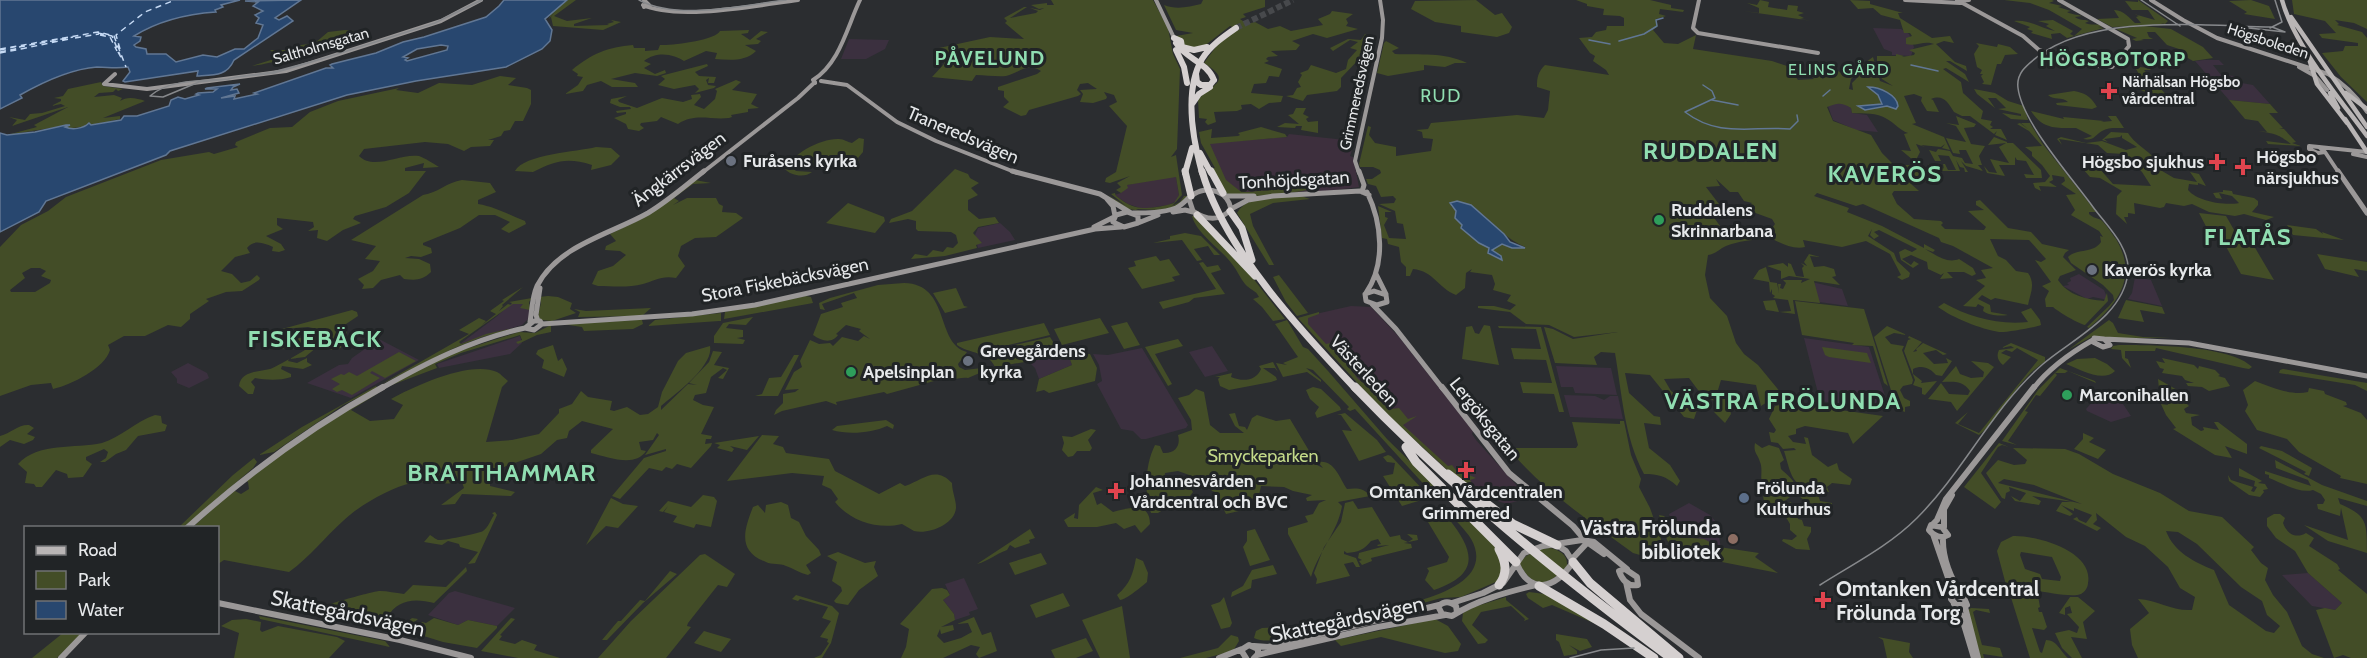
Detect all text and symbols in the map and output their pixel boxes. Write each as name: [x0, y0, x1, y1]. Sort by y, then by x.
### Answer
street label: Högsboleden: [2225, 19, 2311, 63]
street label: Saltholmsgatan: [271, 24, 371, 68]
street label: Grimmeredsvägen: [1336, 34, 1378, 152]
district label: PÅVELUND: [934, 46, 1046, 70]
district label: HÖGSBOTORP: [2039, 47, 2187, 71]
district label: ELINS GÅRD: [1788, 60, 1890, 79]
place label: Närhälsan Högsbo vårdcentral: [2122, 73, 2241, 108]
marker: Närhälsan Högsbo vårdcentral: [2100, 82, 2118, 100]
district label: RUD: [1420, 85, 1462, 107]
street label: Traneredsvägen: [904, 102, 1022, 168]
street label: Ängkärrsvägen: [628, 127, 730, 211]
district label: RUDDALEN: [1643, 136, 1779, 165]
place label: Högsbo närsjukhus: [2256, 146, 2339, 189]
place label: Furåsens kyrka: [743, 150, 857, 172]
place label: Högsbo sjukhus: [2082, 151, 2204, 173]
marker: Högsbo sjukhus: [2208, 153, 2226, 171]
marker: Furåsens kyrka: [724, 154, 738, 168]
marker: Högsbo närsjukhus: [2234, 158, 2252, 176]
district label: KAVERÖS: [1827, 159, 1943, 188]
street label: Tonhöjdsgatan: [1238, 166, 1350, 194]
place label: Ruddalens Skrinnarbana: [1671, 199, 1773, 242]
marker: Ruddalens Skrinnarbana: [1652, 213, 1666, 227]
district label: FLATÅS: [2204, 222, 2292, 251]
street label: Stora Fiskebäcksvägen: [700, 253, 870, 307]
place label: Kaverös kyrka: [2104, 259, 2212, 281]
marker: Kaverös kyrka: [2085, 263, 2099, 277]
district label: FISKEBÄCK: [248, 324, 382, 353]
street label: Västerleden: [1325, 331, 1403, 411]
place label: Grevegårdens kyrka: [980, 340, 1086, 383]
marker: Grevegårdens kyrka: [961, 354, 975, 368]
place label: Apelsinplan: [863, 361, 954, 383]
marker: Apelsinplan: [844, 365, 858, 379]
street label: Lergöksgatan: [1445, 373, 1525, 465]
place label: Marconihallen: [2079, 384, 2189, 406]
district label: VÄSTRA FRÖLUNDA: [1664, 386, 1902, 415]
marker: Marconihallen: [2060, 388, 2074, 402]
park label: Smyckeparken: [1207, 445, 1319, 467]
district label: BRATTHAMMAR: [407, 458, 597, 487]
marker: Omtanken Vårdcentralen Grimmered: [1457, 461, 1475, 479]
place label: Johannesvården - Vårdcentral och BVC: [1129, 470, 1288, 513]
place label: Frölunda Kulturhus: [1756, 477, 1831, 520]
place label: Omtanken Vårdcentralen Grimmered: [1369, 481, 1563, 524]
marker: Johannesvården - Vårdcentral och BVC: [1107, 482, 1125, 500]
marker: Frölunda Kulturhus: [1737, 491, 1751, 505]
place label: Västra Frölunda bibliotek: [1580, 515, 1722, 564]
legend: [24, 526, 219, 634]
marker: Västra Frölunda bibliotek: [1726, 532, 1740, 546]
text: Road: [78, 539, 117, 561]
text: Park: [78, 569, 111, 591]
place label: Omtanken Vårdcentral Frölunda Torg: [1836, 576, 2040, 625]
street label: Skattegårdsvägen: [269, 584, 427, 642]
street label: Skattegårdsvägen: [1268, 590, 1426, 648]
marker: Omtanken Vårdcentral Frölunda Torg: [1814, 591, 1832, 609]
text: Water: [78, 599, 124, 621]

